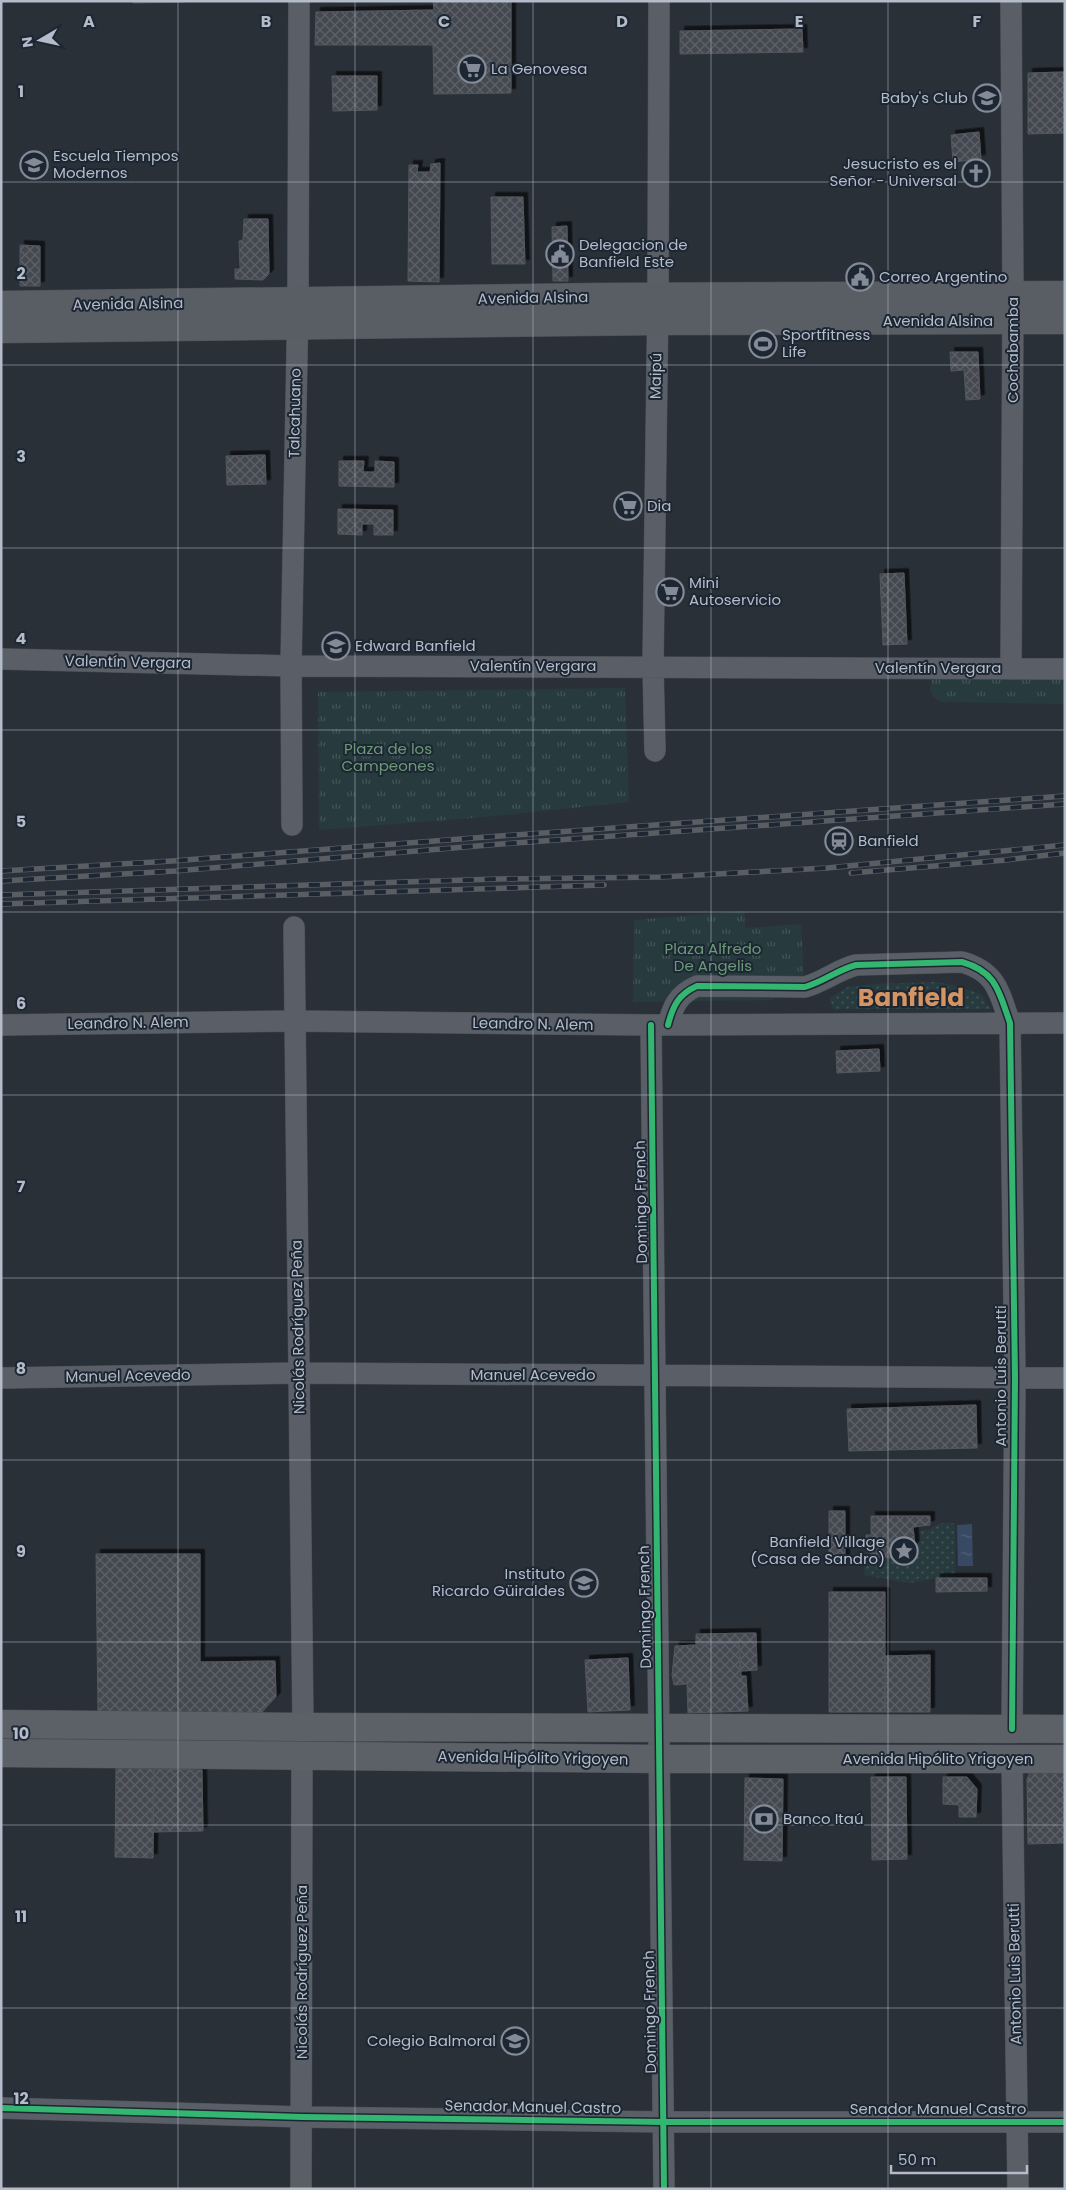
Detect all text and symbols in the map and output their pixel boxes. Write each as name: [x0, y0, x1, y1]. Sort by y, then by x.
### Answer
text: A: [83, 10, 95, 33]
text: B: [261, 10, 271, 33]
text: C: [438, 10, 450, 33]
text: D: [616, 10, 628, 33]
text: E: [795, 10, 803, 33]
text: F: [973, 10, 982, 33]
north arrow: [15, 15, 65, 65]
text: N: [16, 35, 38, 49]
supermarket icon: La Genovesa: [457, 54, 487, 84]
place label: La Genovesa: [491, 58, 587, 79]
text: 1: [18, 80, 24, 103]
school or university icon: Baby's Club: [972, 83, 1002, 113]
place label: Baby's Club: [881, 87, 968, 108]
place label: Escuela Tiempos Modernos: [53, 145, 179, 183]
school or university icon: Escuela Tiempos Modernos: [19, 150, 49, 180]
place label: Jesucristo es el Señor - Universal: [829, 153, 957, 191]
church icon: Jesucristo es el Señor - Universal: [961, 158, 991, 188]
place label: Delegacion de Banfield Este: [579, 234, 688, 272]
public building icon: Delegacion de Banfield Este: [545, 239, 575, 269]
text: 2: [16, 262, 26, 285]
public building icon: Correo Argentino: [845, 262, 875, 292]
place label: Correo Argentino: [879, 266, 1007, 287]
street label: Avenida Alsina: [478, 286, 588, 309]
street label: Avenida Alsina: [73, 292, 183, 315]
street label: Cochabamba: [1002, 297, 1023, 403]
street label: Avenida Alsina: [883, 310, 993, 331]
place label: Sportfitness Life: [782, 324, 870, 362]
sports icon: Sportfitness Life: [748, 329, 778, 359]
street label: Maipú: [645, 353, 666, 399]
street label: Talcahuano: [283, 368, 306, 458]
text: 3: [16, 445, 26, 468]
supermarket icon: Dia: [613, 491, 643, 521]
place label: Dia: [647, 495, 671, 516]
place label: Mini Autoservicio: [689, 572, 781, 610]
supermarket icon: Mini Autoservicio: [655, 577, 685, 607]
text: 4: [16, 627, 27, 650]
school or university icon: Edward Banfield: [321, 631, 351, 661]
place label: Edward Banfield: [355, 635, 476, 656]
street label: Valentín Vergara: [64, 650, 192, 673]
street label: Valentín Vergara: [470, 655, 596, 676]
street label: Valentín Vergara: [875, 657, 1001, 678]
park label: Plaza de los Campeones: [342, 738, 435, 776]
text: 5: [16, 810, 26, 833]
station icon: Banfield: [824, 826, 854, 856]
place label: Banfield: [858, 830, 919, 851]
park label: Plaza Alfredo De Angelis: [665, 938, 761, 976]
district label: Banfield: [858, 980, 964, 1015]
text: 6: [16, 992, 26, 1015]
street label: Leandro N. Alem: [67, 1011, 189, 1034]
street label: Leandro N. Alem: [472, 1012, 594, 1035]
street label: Domingo French: [629, 1140, 652, 1264]
text: 7: [17, 1175, 26, 1198]
street label: Nicolás Rodríguez Peña: [285, 1240, 310, 1414]
street label: Antonio Luis Berutti: [990, 1305, 1011, 1447]
text: 8: [16, 1357, 26, 1380]
street label: Manuel Acevedo: [65, 1364, 191, 1387]
street label: Manuel Acevedo: [470, 1364, 596, 1385]
place label: Banfield Village (Casa de Sandro): [750, 1531, 885, 1569]
place icon: Banfield Village (Casa de Sandro): [889, 1536, 919, 1566]
text: 9: [16, 1540, 26, 1563]
street label: Domingo French: [633, 1545, 656, 1669]
place label: Instituto Ricardo Güiraldes: [432, 1563, 565, 1601]
school or university icon: Instituto Ricardo Güiraldes: [569, 1568, 599, 1598]
text: 10: [13, 1722, 29, 1745]
street label: Avenida Hipólito Yrigoyen: [437, 1745, 629, 1770]
street label: Avenida Hipólito Yrigoyen: [843, 1748, 1033, 1769]
bank icon: Banco Itaú: [749, 1804, 779, 1834]
place label: Banco Itaú: [783, 1808, 864, 1829]
street label: Nicolás Rodríguez Peña: [291, 1885, 312, 2059]
street label: Antonio Luis Berutti: [1003, 1903, 1026, 2045]
text: 11: [15, 1905, 27, 1928]
street label: Domingo French: [638, 1950, 661, 2074]
school or university icon: Colegio Balmoral: [500, 2026, 530, 2056]
place label: Colegio Balmoral: [367, 2030, 496, 2051]
text: 12: [13, 2087, 29, 2110]
street label: Senador Manuel Castro: [445, 2094, 622, 2119]
street label: Senador Manuel Castro: [850, 2098, 1026, 2119]
scale bar: [891, 2142, 1027, 2174]
text: 50 m: [898, 2149, 936, 2170]

